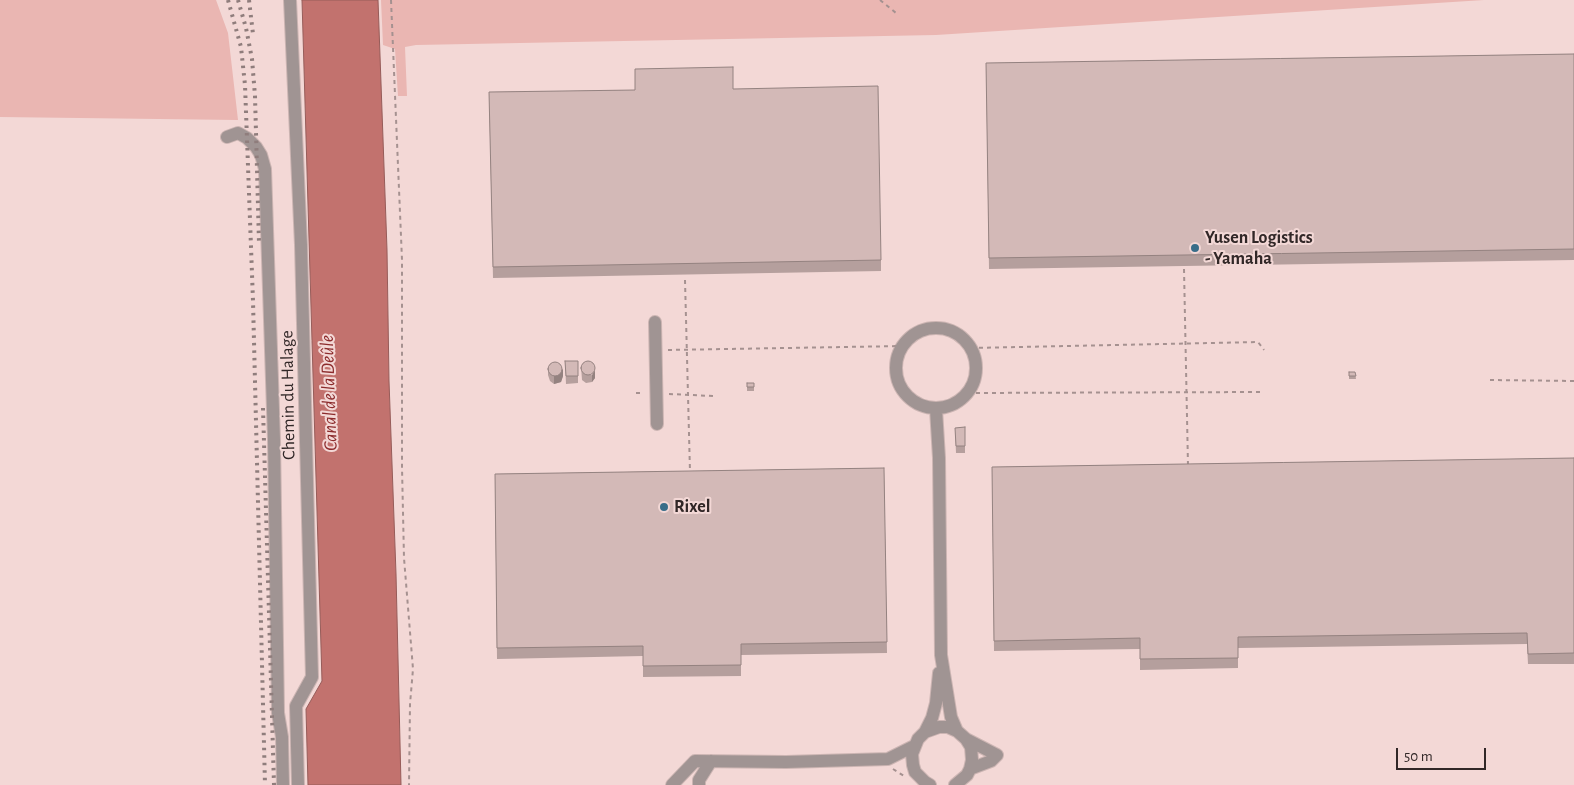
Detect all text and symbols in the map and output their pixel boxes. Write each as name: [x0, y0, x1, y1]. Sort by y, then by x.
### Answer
place label: Yusen Logistics - Yamaha: [1205, 227, 1313, 270]
marker: Yusen Logistics - Yamaha: [1189, 242, 1201, 254]
street label: Chemin du Halage: [276, 330, 300, 460]
water label: Canal de la Deûle: [316, 335, 342, 451]
place label: Rixel: [674, 496, 710, 518]
marker: Rixel: [658, 501, 670, 513]
scale bar: [1399, 738, 1489, 770]
text: 50 m: [1404, 749, 1433, 764]

